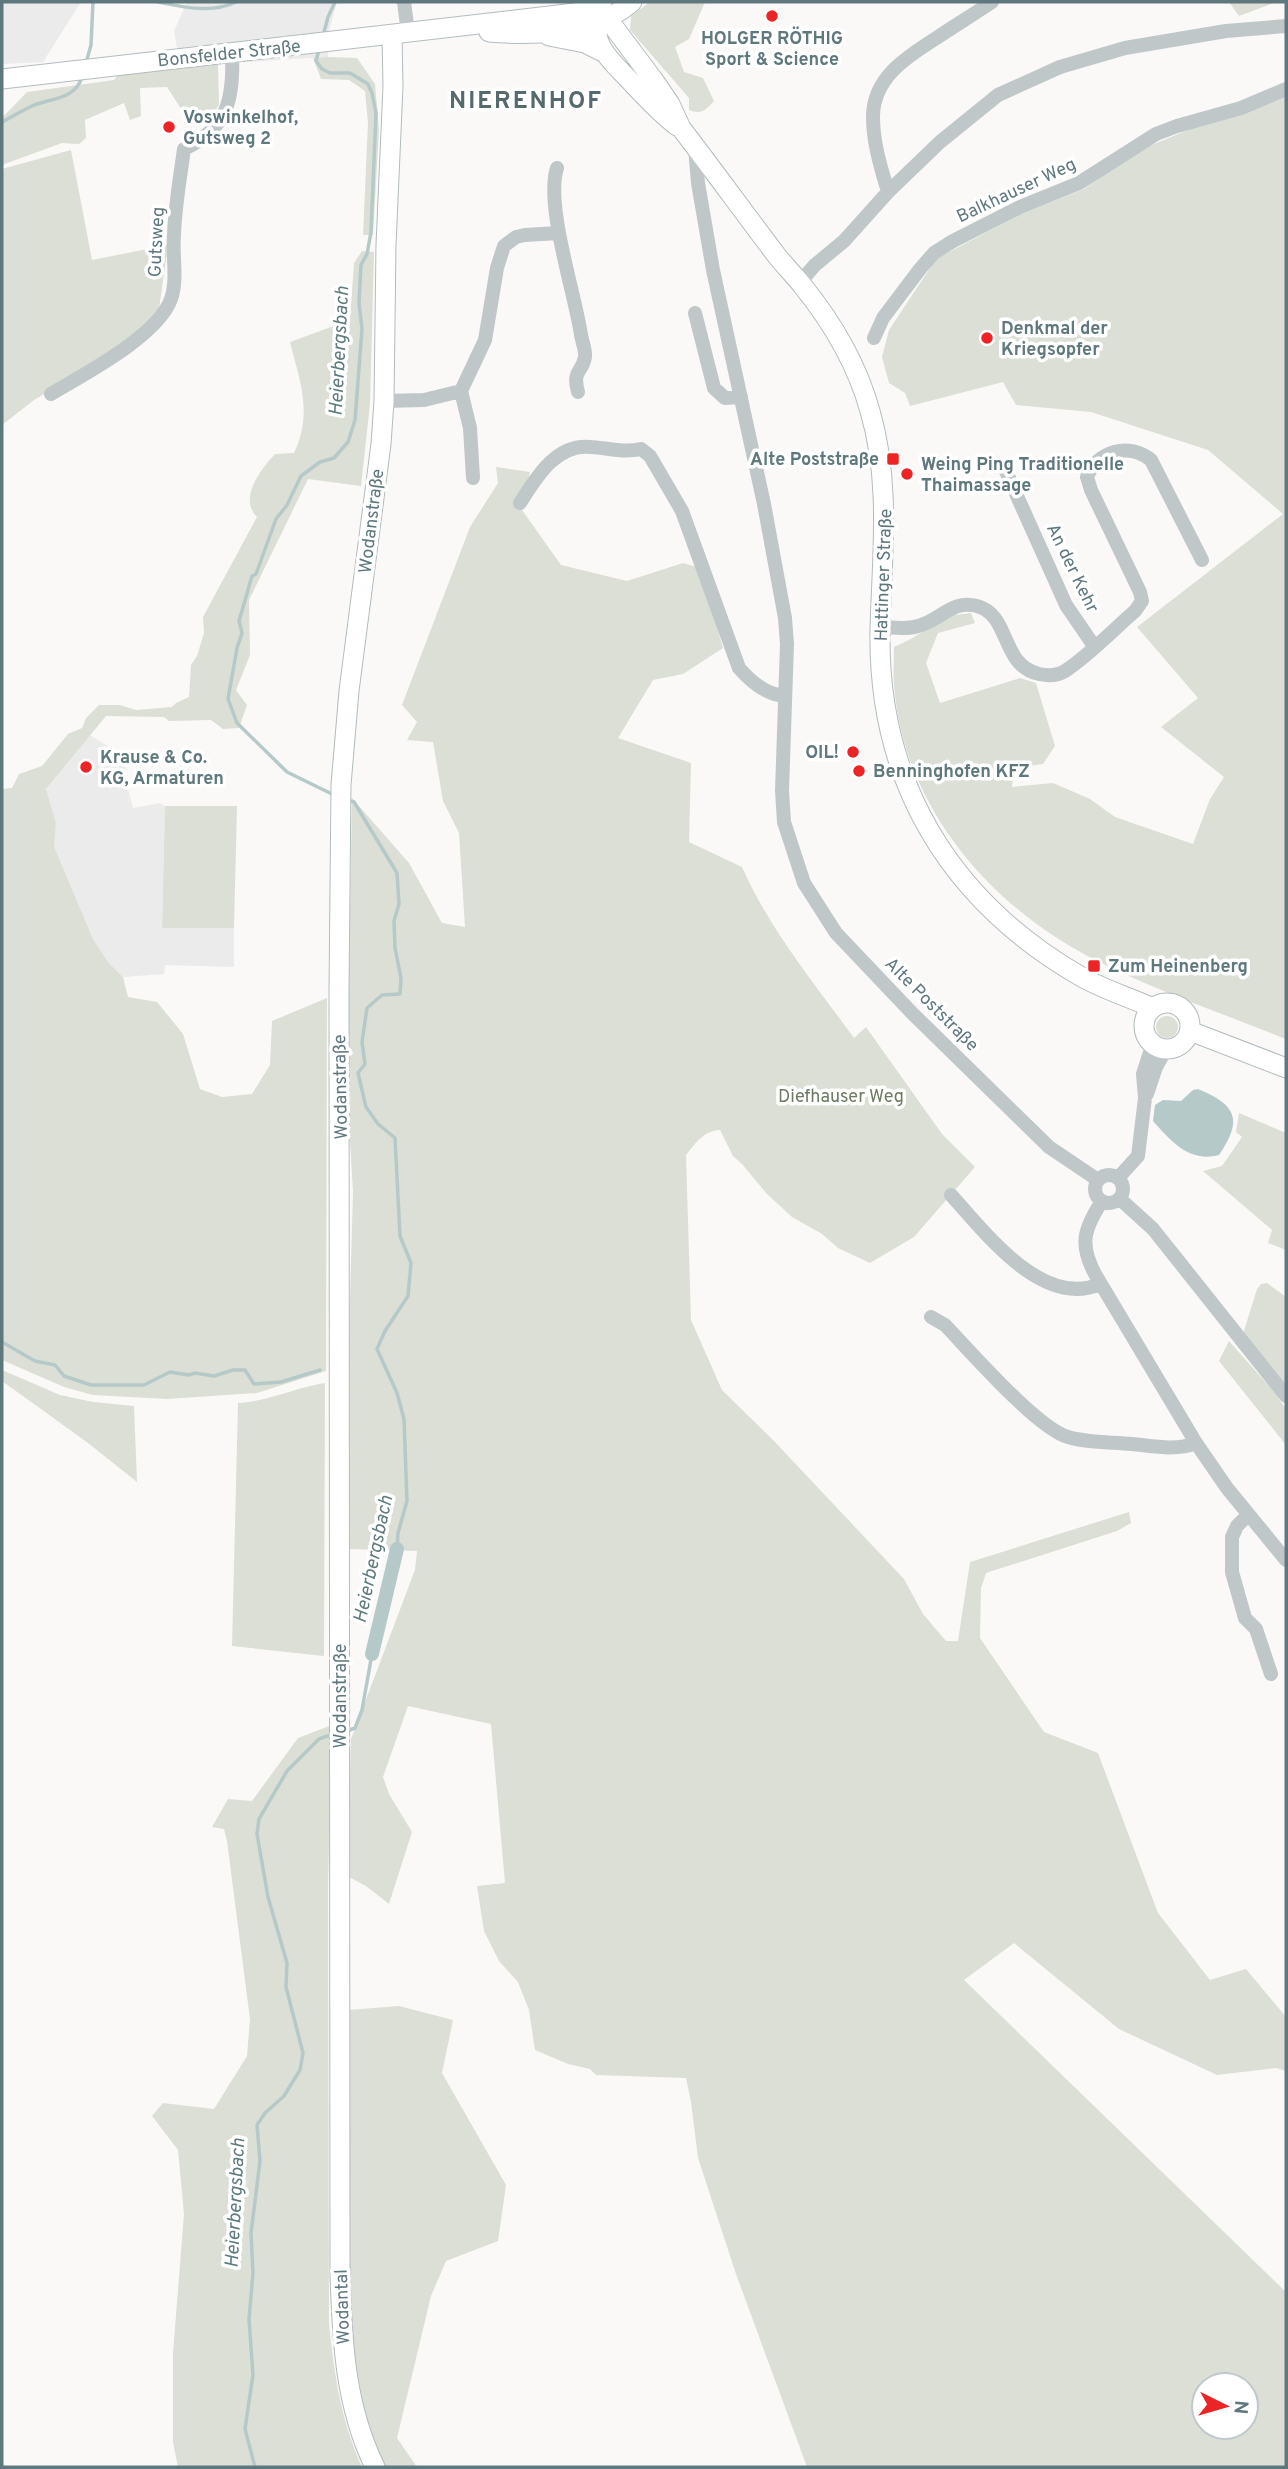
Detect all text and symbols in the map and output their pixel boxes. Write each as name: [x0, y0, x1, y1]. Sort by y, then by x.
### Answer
marker: HOLGER RÖTHIG Sport & Science: [764, 8, 780, 24]
place label: HOLGER RÖTHIG Sport & Science: [701, 26, 843, 72]
street label: Bonsfelder Straße: [156, 36, 302, 73]
district label: NIERENHOF: [449, 87, 603, 117]
place label: Voswinkelhof, Gutsweg 2: [183, 107, 298, 151]
marker: Voswinkelhof, Gutsweg 2: [161, 119, 177, 135]
street label: Balkhauser Weg: [953, 154, 1080, 229]
street label: Gutsweg: [144, 206, 171, 278]
water label: Heierbergsbach: [325, 285, 355, 417]
place label: Denkmal der Kriegsopfer: [1001, 318, 1108, 362]
marker: Denkmal der Kriegsopfer: [979, 330, 995, 346]
place label: Alte Poststraße: [750, 449, 879, 472]
marker: Alte Poststraße: [885, 451, 901, 467]
place label: Weing Ping Traditionelle Thaimassage: [921, 454, 1124, 498]
marker: Weing Ping Traditionelle Thaimassage: [899, 466, 915, 482]
street label: Wodanstraße: [355, 468, 390, 575]
street label: Hattinger Straße: [871, 508, 898, 642]
street label: An der Kehr: [1040, 520, 1103, 617]
place label: OIL!: [805, 742, 839, 765]
marker: OIL!: [845, 744, 861, 760]
place label: Krause & Co. KG, Armaturen: [100, 747, 224, 791]
marker: Krause & Co. KG, Armaturen: [78, 759, 94, 775]
place label: Benninghofen KFZ: [873, 761, 1030, 784]
marker: Benninghofen KFZ: [851, 763, 867, 779]
street label: Alte Poststraße: [879, 953, 983, 1057]
place label: Zum Heinenberg: [1108, 956, 1248, 979]
marker: Zum Heinenberg: [1086, 958, 1102, 974]
street label: Wodanstraße: [329, 1034, 354, 1140]
park label: Diefhauser Weg: [778, 1086, 904, 1109]
water label: Heierbergsbach: [349, 1493, 399, 1625]
street label: Wodanstraße: [330, 1643, 353, 1749]
water label: Heierbergsbach: [221, 2137, 251, 2269]
street label: Wodantal: [331, 2269, 356, 2345]
north arrow: [1190, 2371, 1260, 2441]
text: N: [1227, 2399, 1252, 2415]

